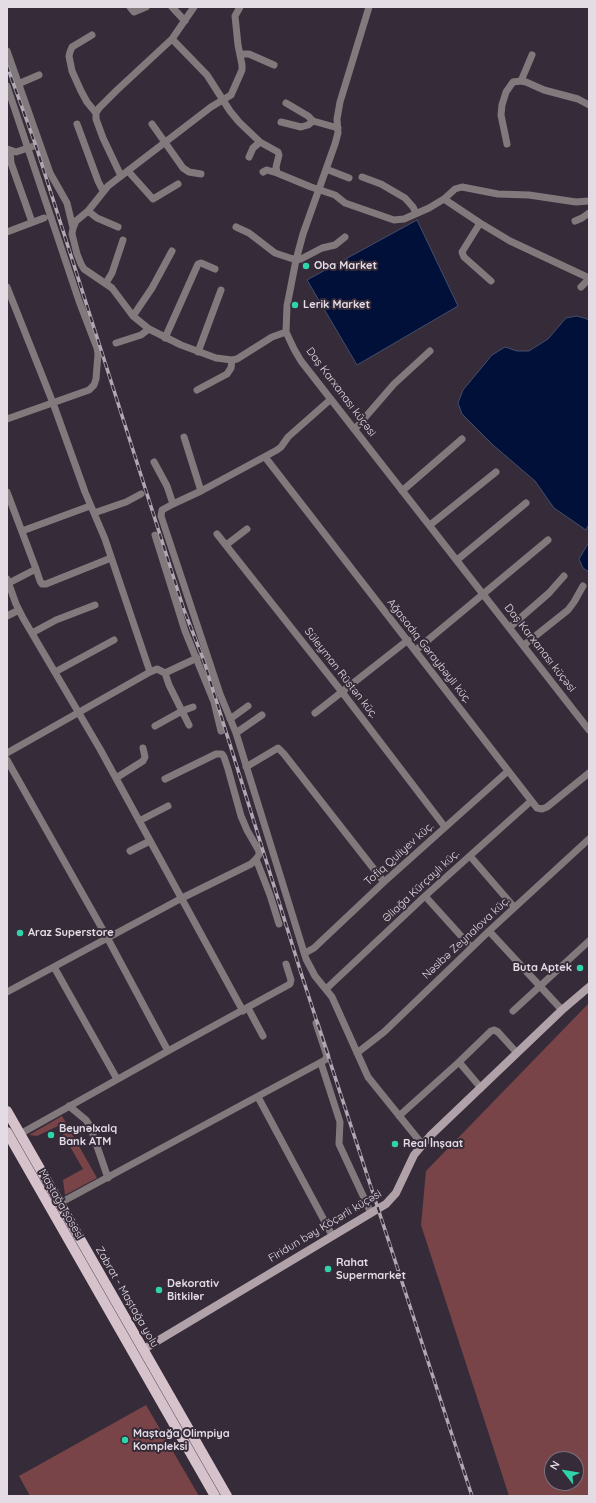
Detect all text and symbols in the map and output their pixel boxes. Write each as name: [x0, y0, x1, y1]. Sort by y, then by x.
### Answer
place label: Oba Market: [314, 259, 377, 273]
marker: Oba Market: [301, 261, 311, 271]
place label: Lerik Market: [303, 298, 370, 312]
marker: Lerik Market: [290, 300, 300, 310]
street label: Daş Karxanası küçəsi: [303, 345, 379, 439]
street label: Ağasadıq Gəraybəyli küç.: [384, 596, 474, 706]
street label: Daş Karxanası küçəsi: [502, 601, 578, 695]
street label: Süleyman Rüstən küç.: [302, 625, 380, 721]
street label: Tofiq Quliyev küç.: [362, 819, 436, 889]
street label: Əliağa Kürçaylı küç.: [380, 847, 462, 925]
street label: Nəsibə Zeynalova küç.: [420, 894, 512, 982]
place label: Araz Superstore: [28, 926, 114, 940]
marker: Araz Superstore: [15, 928, 25, 938]
place label: Buta Aptek: [513, 961, 572, 975]
marker: Buta Aptek: [575, 963, 585, 973]
place label: Beynəlxalq Bank ATM: [59, 1122, 117, 1148]
marker: Beynəlxalq Bank ATM: [46, 1130, 56, 1140]
place label: Real İnşaat: [403, 1137, 463, 1151]
marker: Real İnşaat: [390, 1139, 400, 1149]
street label: Maştağa şosesi: [36, 1167, 86, 1241]
street label: Firidun bəy Köçərli küçəsi: [266, 1187, 384, 1265]
street label: Zabrat - Maştağa yolu: [93, 1244, 161, 1350]
place label: Rahat Supermarket: [336, 1256, 406, 1282]
marker: Rahat Supermarket: [323, 1264, 333, 1274]
place label: Dekorativ Bitkilər: [167, 1277, 219, 1303]
marker: Dekorativ Bitkilər: [154, 1285, 164, 1295]
place label: Maştağa Olimpiya Kompleksi: [133, 1427, 230, 1453]
marker: Maştağa Olimpiya Kompleksi: [120, 1435, 130, 1445]
north arrow: [544, 1451, 584, 1491]
text: N: [546, 1458, 563, 1472]

